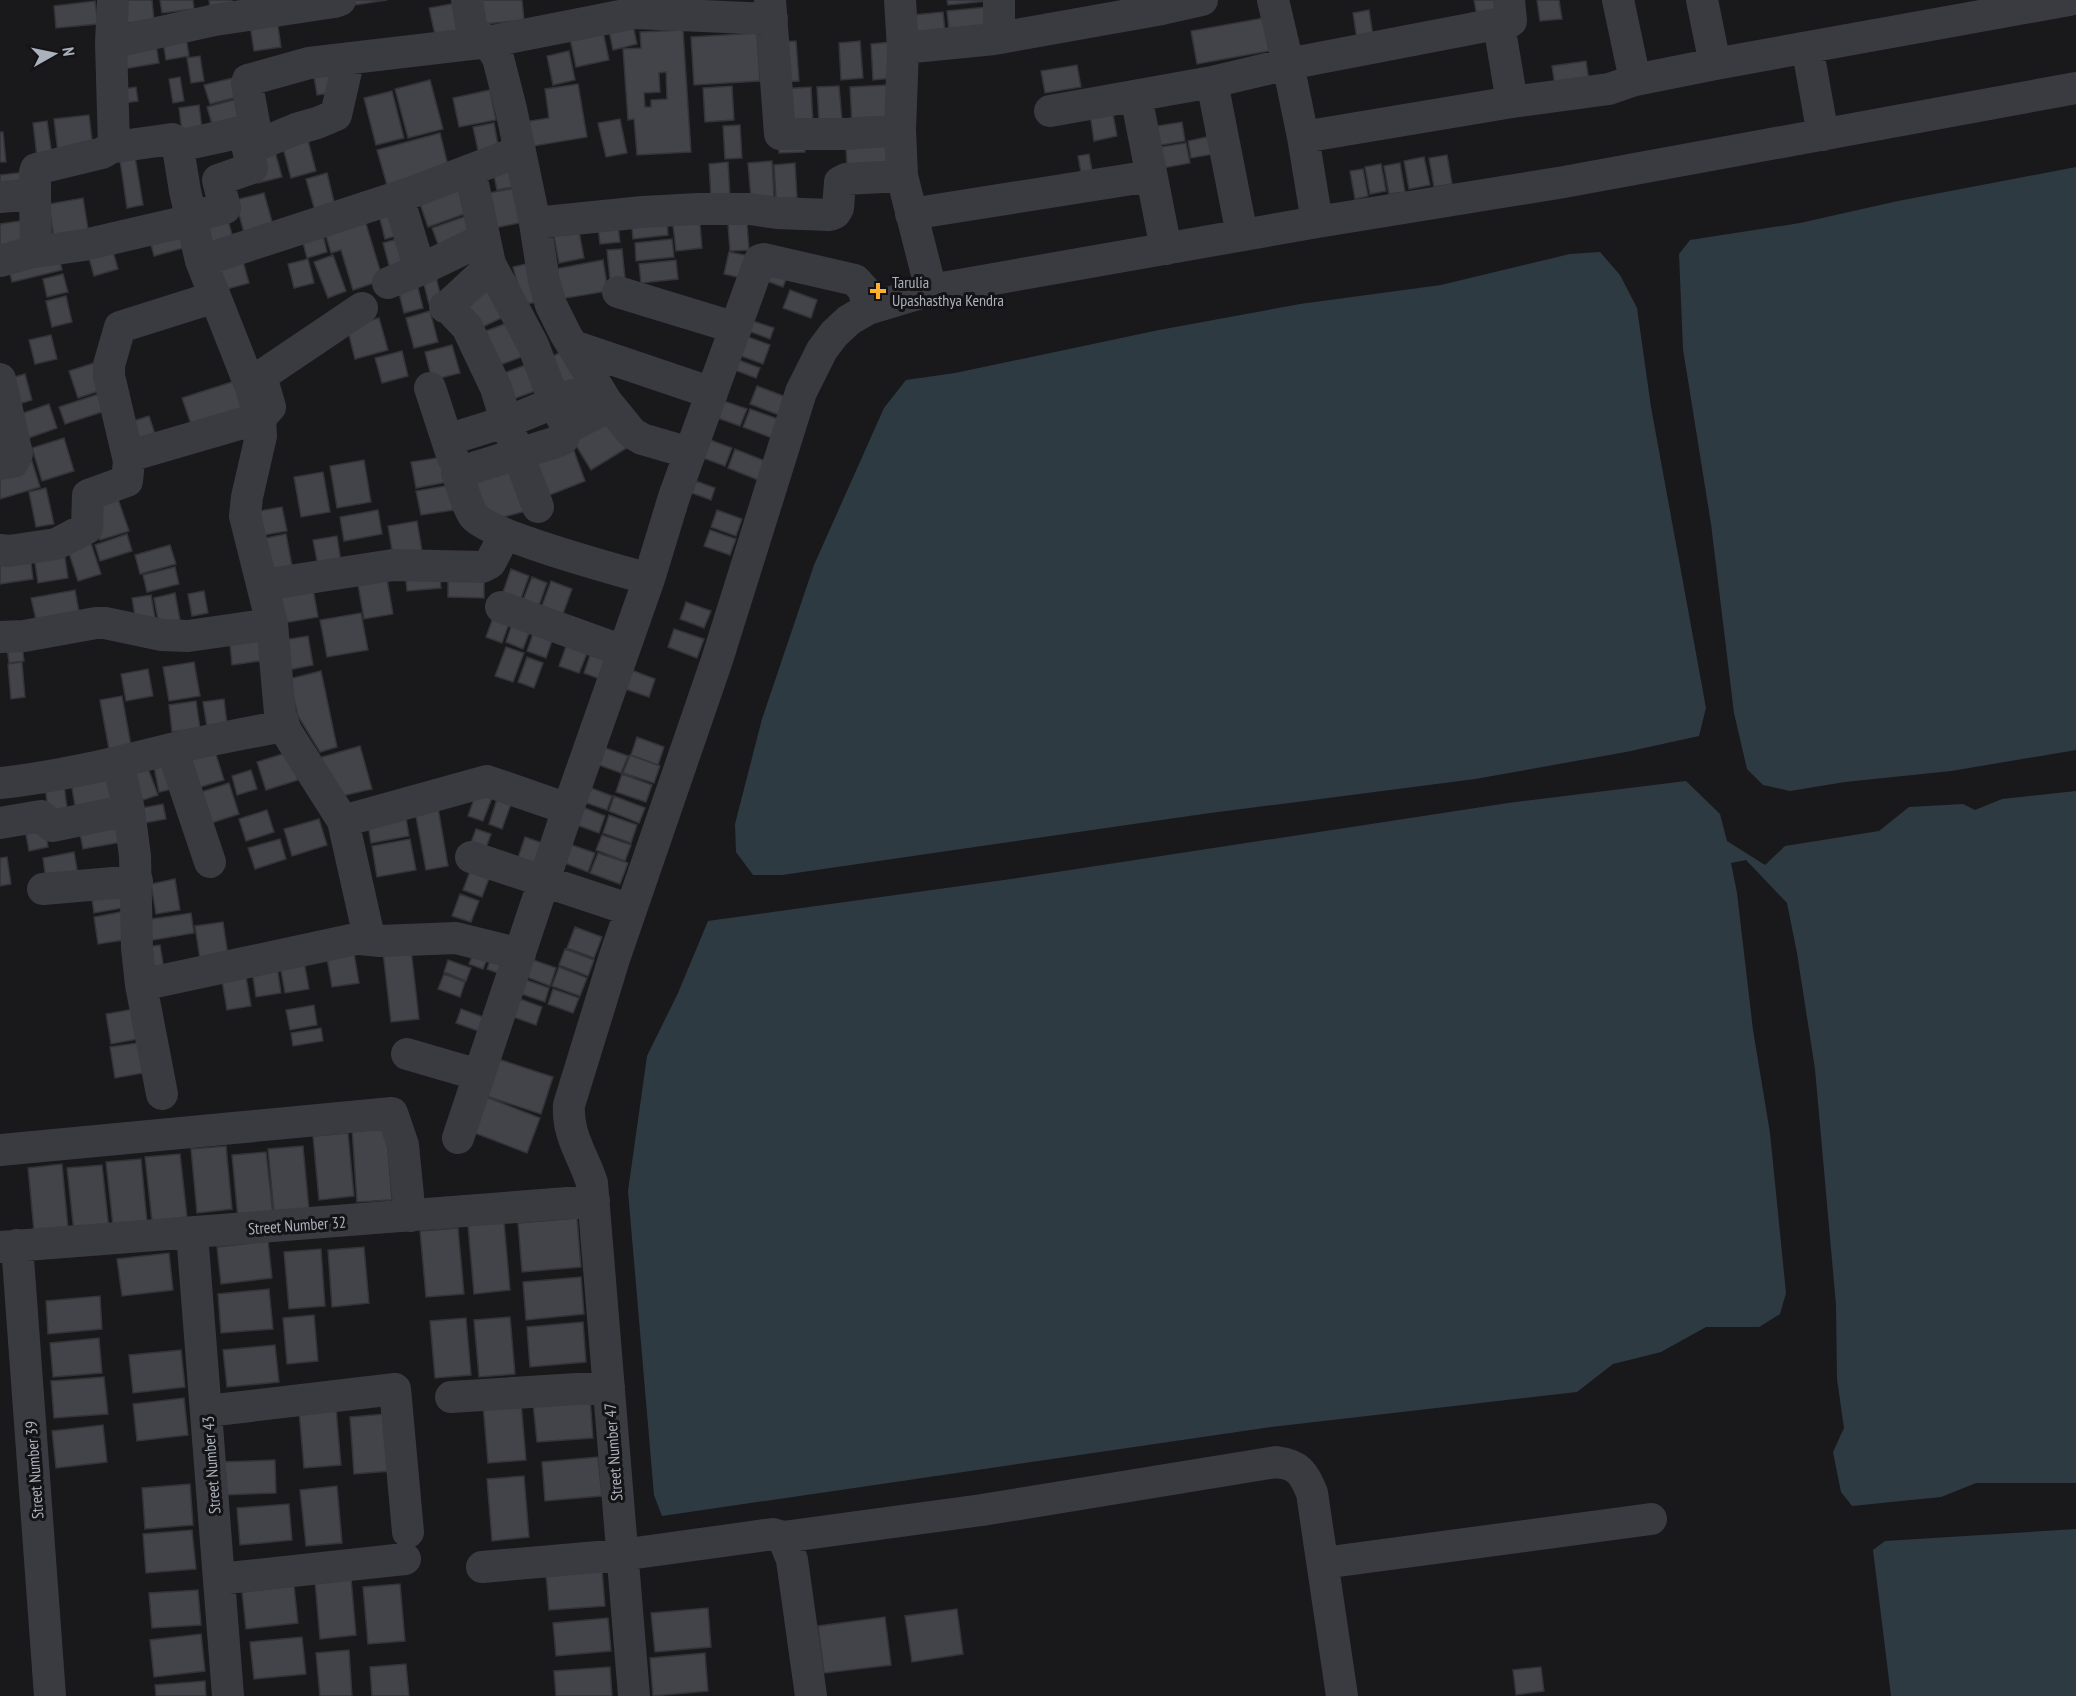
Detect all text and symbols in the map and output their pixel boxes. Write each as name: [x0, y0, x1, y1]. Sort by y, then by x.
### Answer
north arrow: [24, 24, 84, 84]
text: N: [58, 46, 79, 57]
place label: Tarulia Upashasthya Kendra: [892, 272, 1004, 310]
marker: Tarulia Upashasthya Kendra: [869, 282, 887, 300]
street label: Street Number 32: [247, 1212, 347, 1238]
street label: Street Number 47: [600, 1402, 626, 1502]
street label: Street Number 43: [198, 1415, 224, 1515]
street label: Street Number 39: [21, 1420, 47, 1520]

